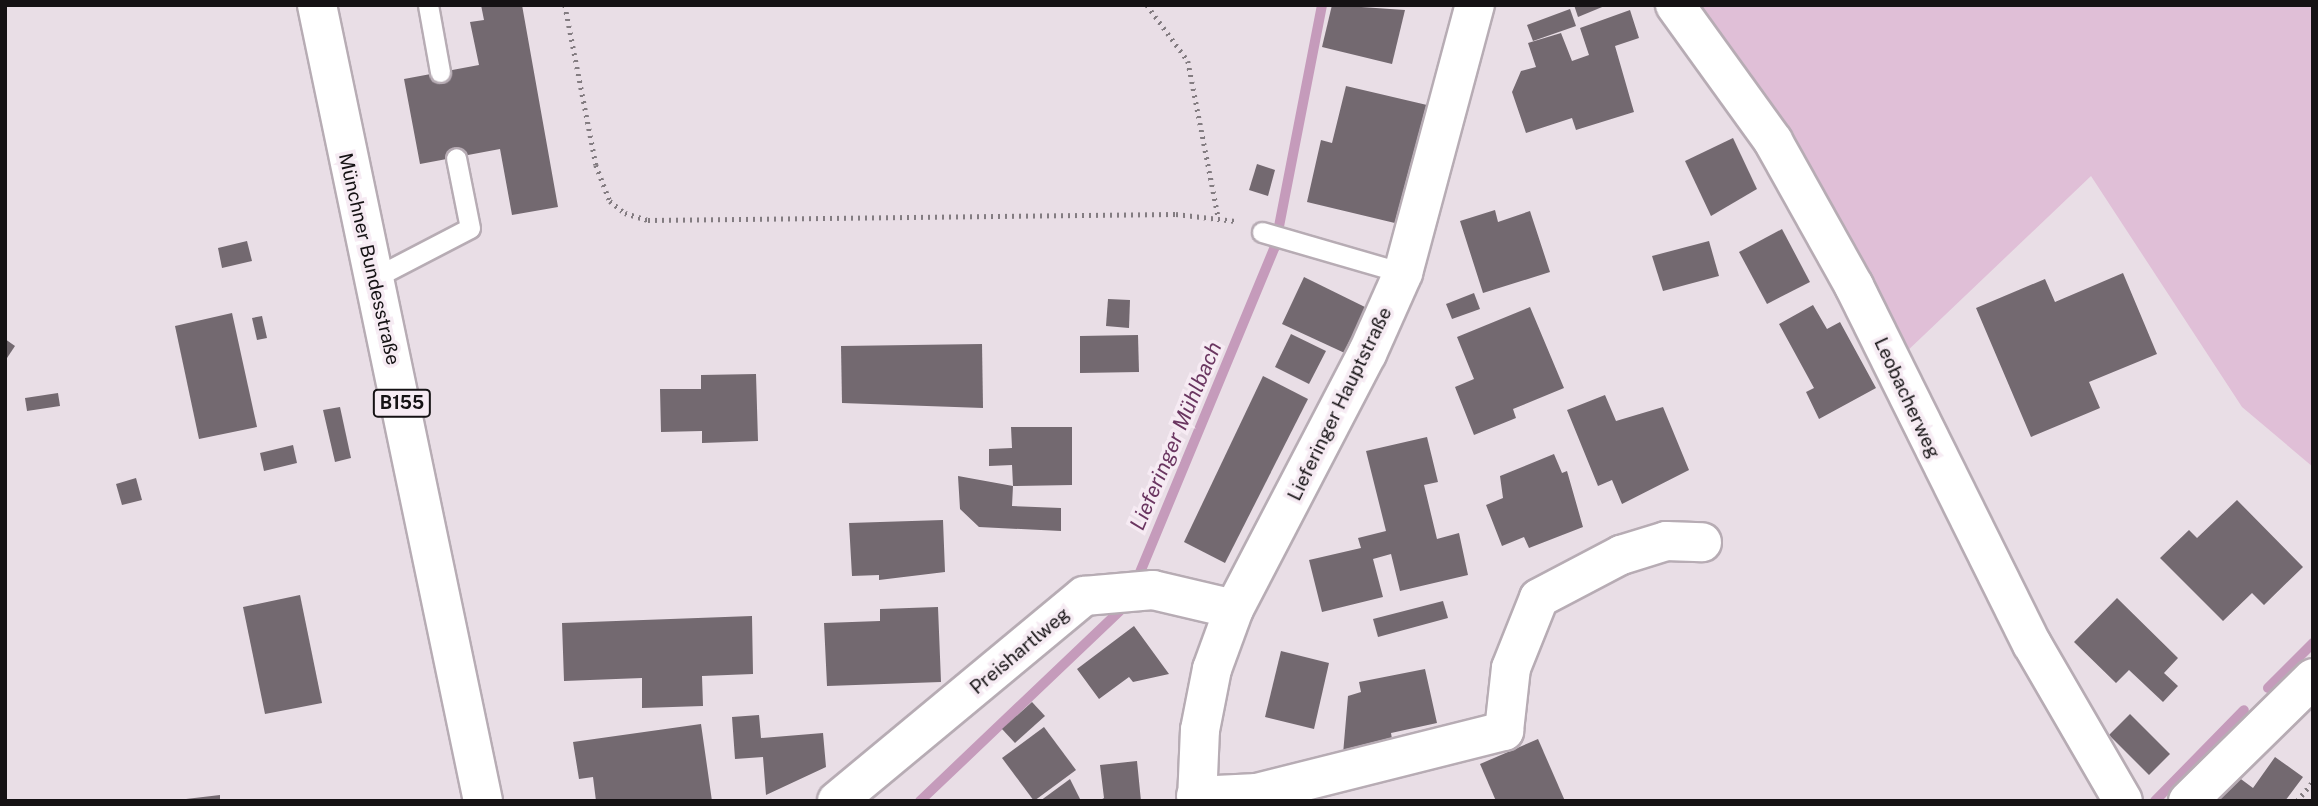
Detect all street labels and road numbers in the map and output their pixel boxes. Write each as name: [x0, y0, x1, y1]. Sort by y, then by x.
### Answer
street label: Münchner Bundesstraße: [334, 151, 404, 367]
street label: Lieferinger Hauptstraße: [1283, 304, 1397, 504]
street label: Leobacherweg: [1869, 334, 1945, 462]
road number: B155: [372, 388, 432, 418]
street label: Preishartlweg: [966, 603, 1074, 699]

